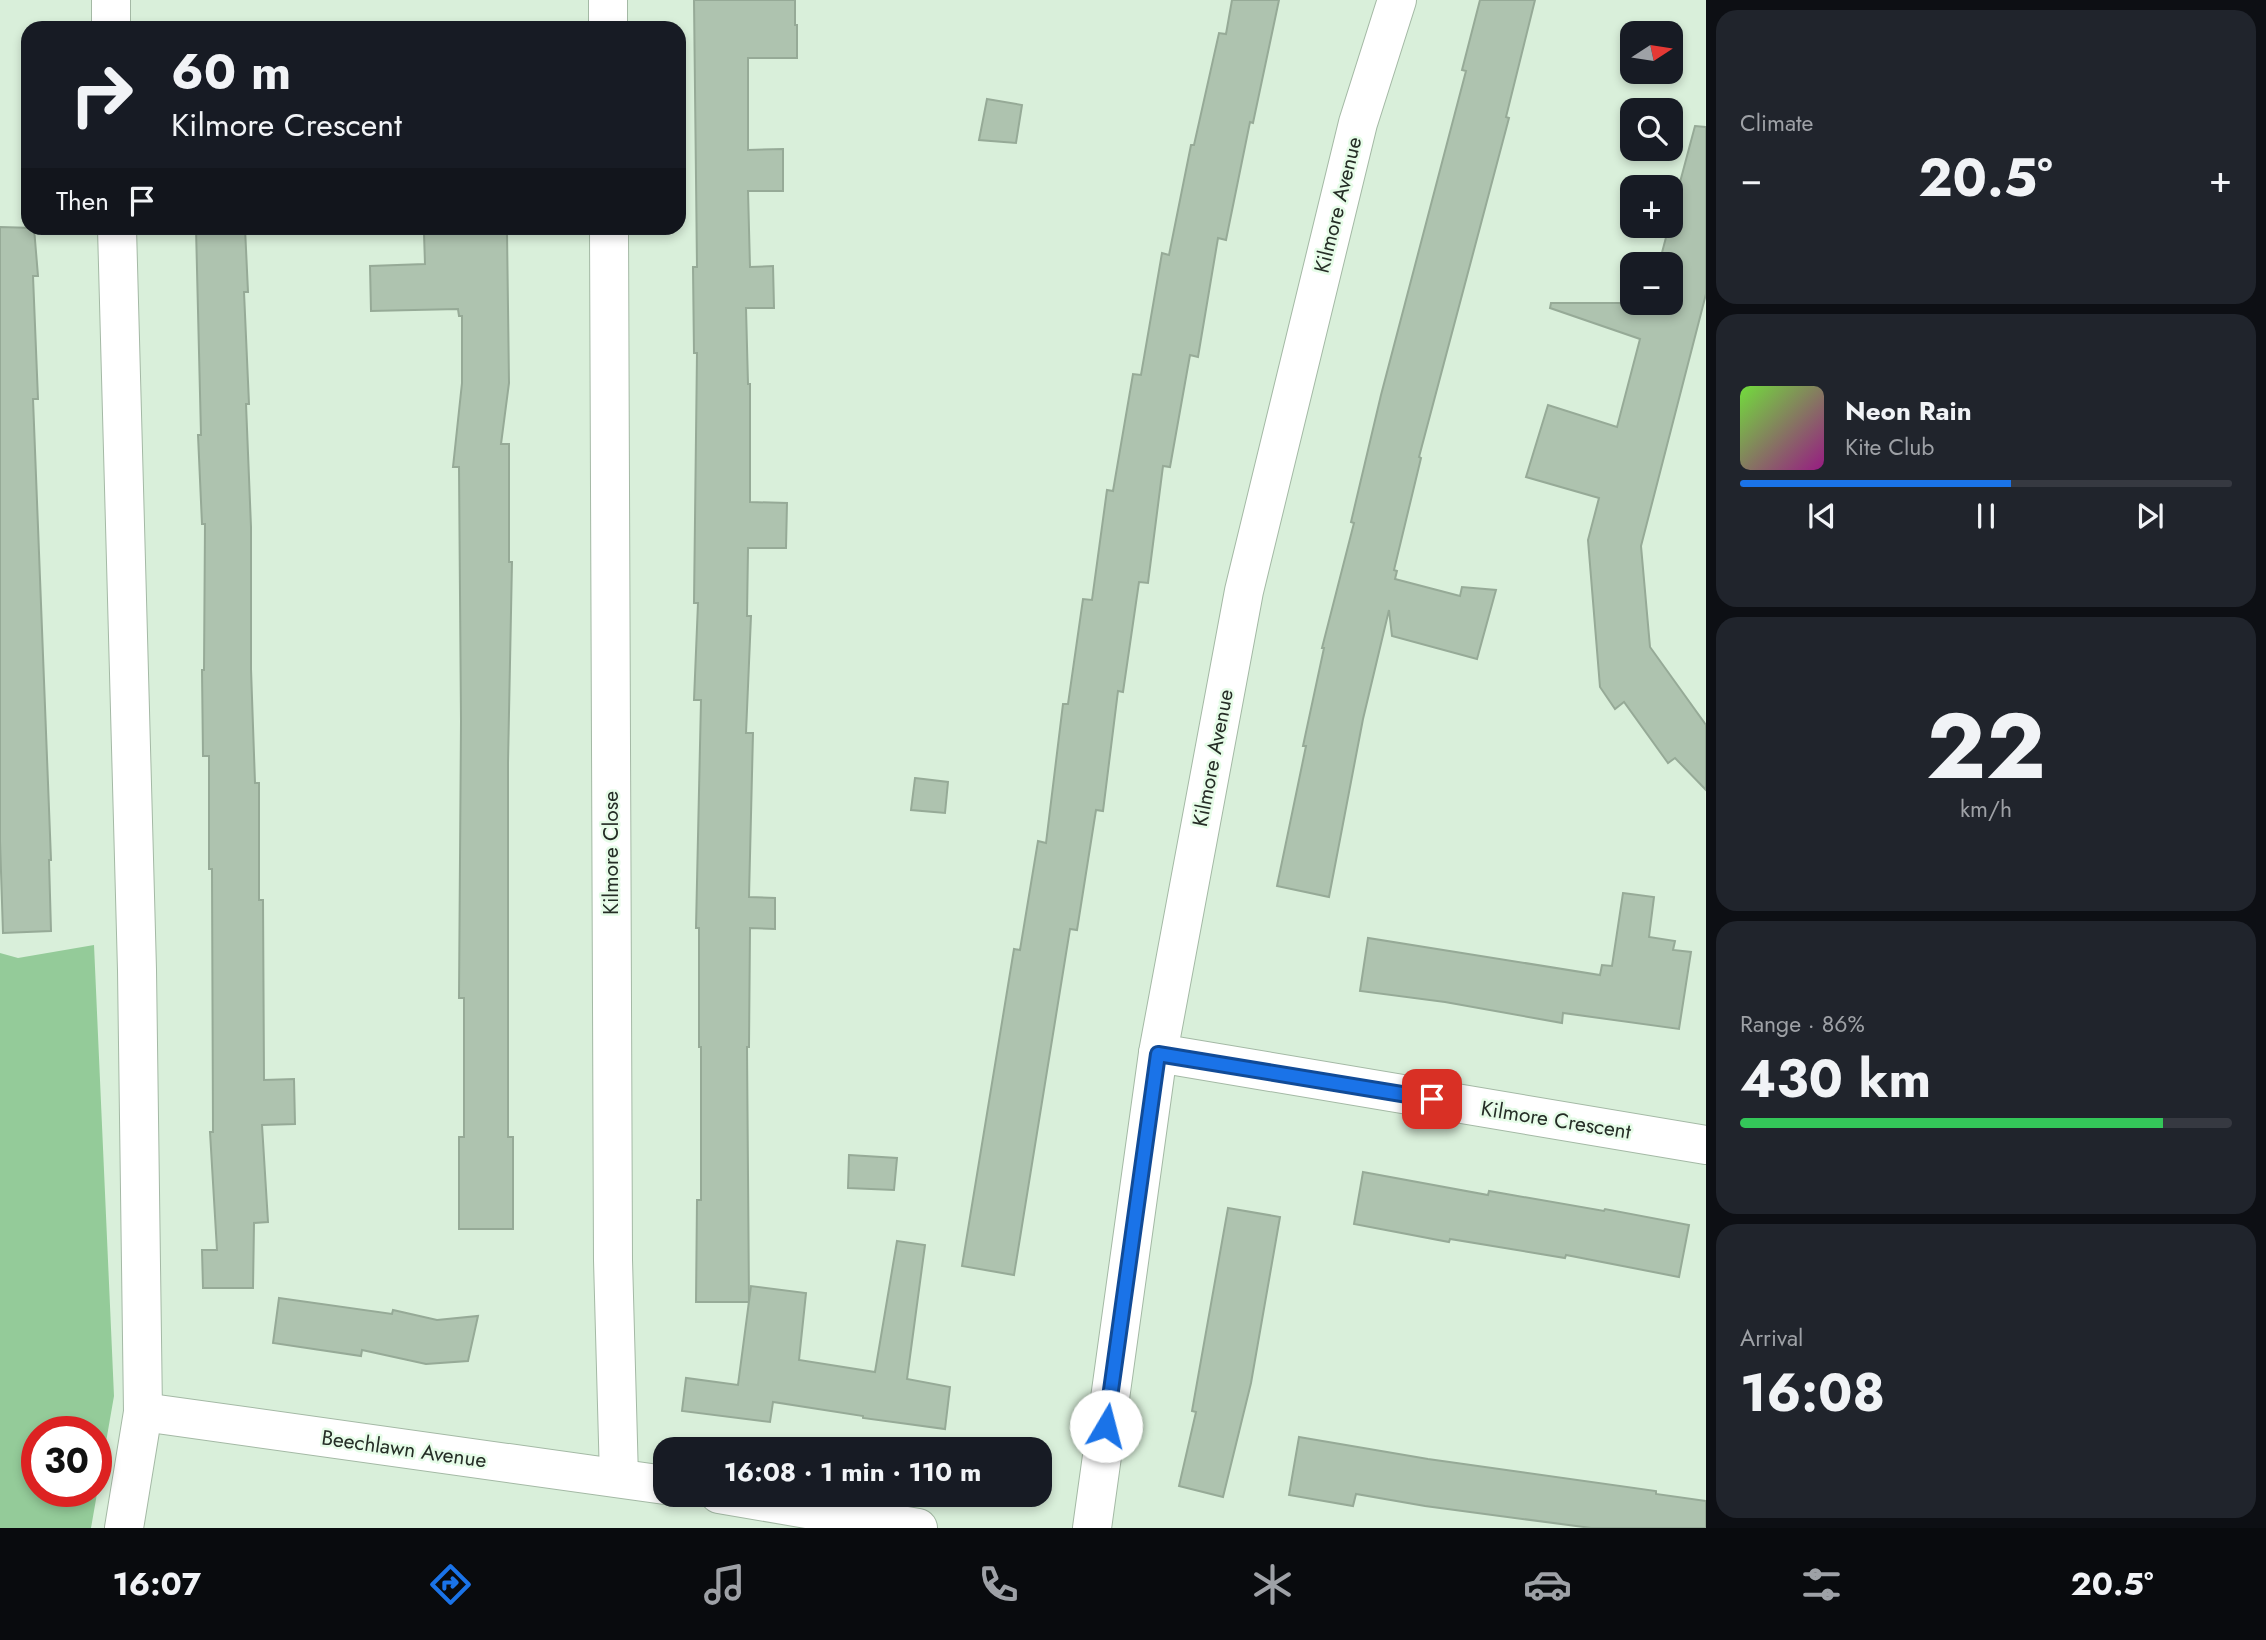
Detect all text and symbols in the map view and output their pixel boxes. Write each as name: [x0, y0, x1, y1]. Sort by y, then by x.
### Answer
north arrow: [1620, 21, 1684, 84]
map controls: [1620, 21, 1683, 315]
text: 60 m: [171, 37, 291, 107]
icon: right: [56, 49, 147, 140]
button: search: [1620, 98, 1683, 161]
text: Kilmore Crescent: [171, 102, 402, 148]
text: Climate: [1740, 106, 1813, 140]
street label: Kilmore Avenue: [1307, 134, 1369, 276]
text: 20.5°: [1918, 140, 2053, 216]
text: −: [1740, 151, 1762, 206]
text: +: [2209, 151, 2232, 206]
button: +: [1620, 175, 1683, 238]
text: Then: [56, 182, 109, 220]
icon: arrive: [123, 182, 161, 220]
button: −: [1620, 252, 1683, 315]
text: Neon Rain: [1845, 392, 1972, 430]
text: Kite Club: [1845, 430, 1934, 464]
icon: previous: [1803, 497, 1841, 535]
icon: pause: [1967, 497, 2005, 535]
icon: next: [2131, 497, 2169, 535]
text: 22: [1926, 681, 2046, 812]
street label: Kilmore Avenue: [1185, 687, 1241, 829]
street label: Kilmore Close: [596, 791, 626, 915]
text: km/h: [1960, 792, 2012, 826]
text: Range · 86%: [1740, 1007, 1865, 1041]
text: 430 km: [1740, 1041, 1931, 1117]
pin: [1402, 1069, 1462, 1129]
icon: arrive: [1413, 1080, 1451, 1118]
street label: Kilmore Crescent: [1479, 1093, 1633, 1147]
text: Arrival: [1740, 1321, 1803, 1355]
text: 16:08: [1740, 1355, 1885, 1431]
position arrow: [1069, 1389, 1143, 1463]
speed limit sign: 30: [21, 1416, 112, 1507]
street label: Beechlawn Avenue: [320, 1423, 489, 1475]
text: 16:08 · 1 min · 110 m: [724, 1453, 981, 1491]
icon: directions: [426, 1560, 475, 1609]
icon: music: [700, 1560, 749, 1609]
icon: phone: [974, 1560, 1023, 1609]
icon: climate: [1248, 1560, 1297, 1609]
icon: car: [1523, 1560, 1572, 1609]
icon: filters: [1797, 1560, 1846, 1609]
text: 16:07: [113, 1561, 201, 1607]
text: 20.5°: [2071, 1561, 2153, 1607]

